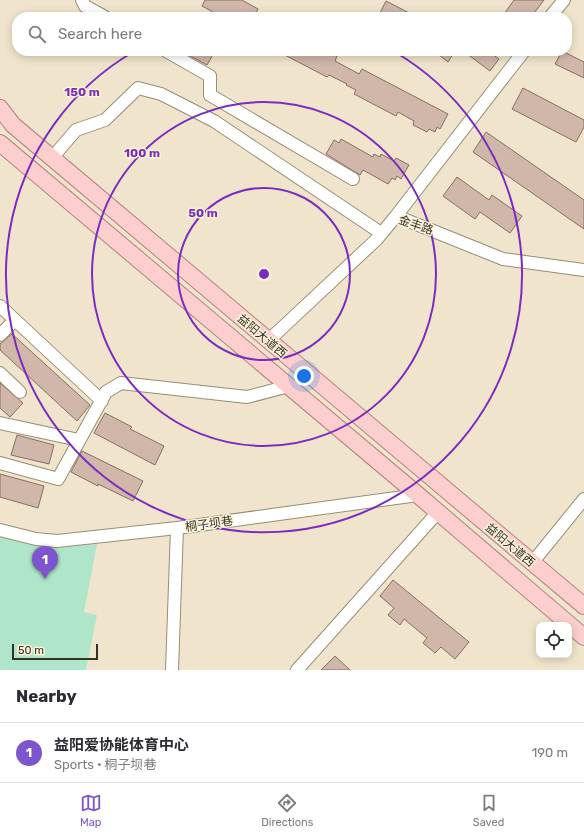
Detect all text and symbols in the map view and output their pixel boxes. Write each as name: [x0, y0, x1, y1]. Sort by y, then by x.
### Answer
search box: [12, 12, 572, 56]
icon: search: [26, 23, 48, 45]
text: Search here: [58, 25, 142, 43]
text: 150 m: [64, 85, 100, 99]
text: 100 m: [124, 146, 160, 160]
text: 50 m: [188, 206, 218, 220]
street label: 金丰路: [397, 213, 435, 237]
centre of rings: [257, 267, 271, 281]
street label: 益阳大道西: [235, 311, 289, 361]
your location: [294, 366, 314, 386]
street label: 桐子坝巷: [184, 514, 234, 534]
street label: 益阳大道西: [483, 520, 537, 570]
pin: 1: [32, 546, 58, 579]
map controls: [536, 622, 572, 658]
button: locate: [536, 622, 572, 658]
scale bar: [12, 642, 98, 661]
text: 50 m: [18, 644, 44, 657]
text: Nearby: [16, 686, 77, 706]
text: 益阳爱协能体育中心: [54, 736, 189, 754]
text: 1: [26, 745, 32, 760]
text: 190 m: [532, 745, 568, 760]
text: Sports · 桐子坝巷: [54, 757, 157, 772]
tab: Map: [80, 792, 102, 829]
tab: Directions: [261, 792, 313, 829]
tab: Saved: [473, 792, 504, 829]

